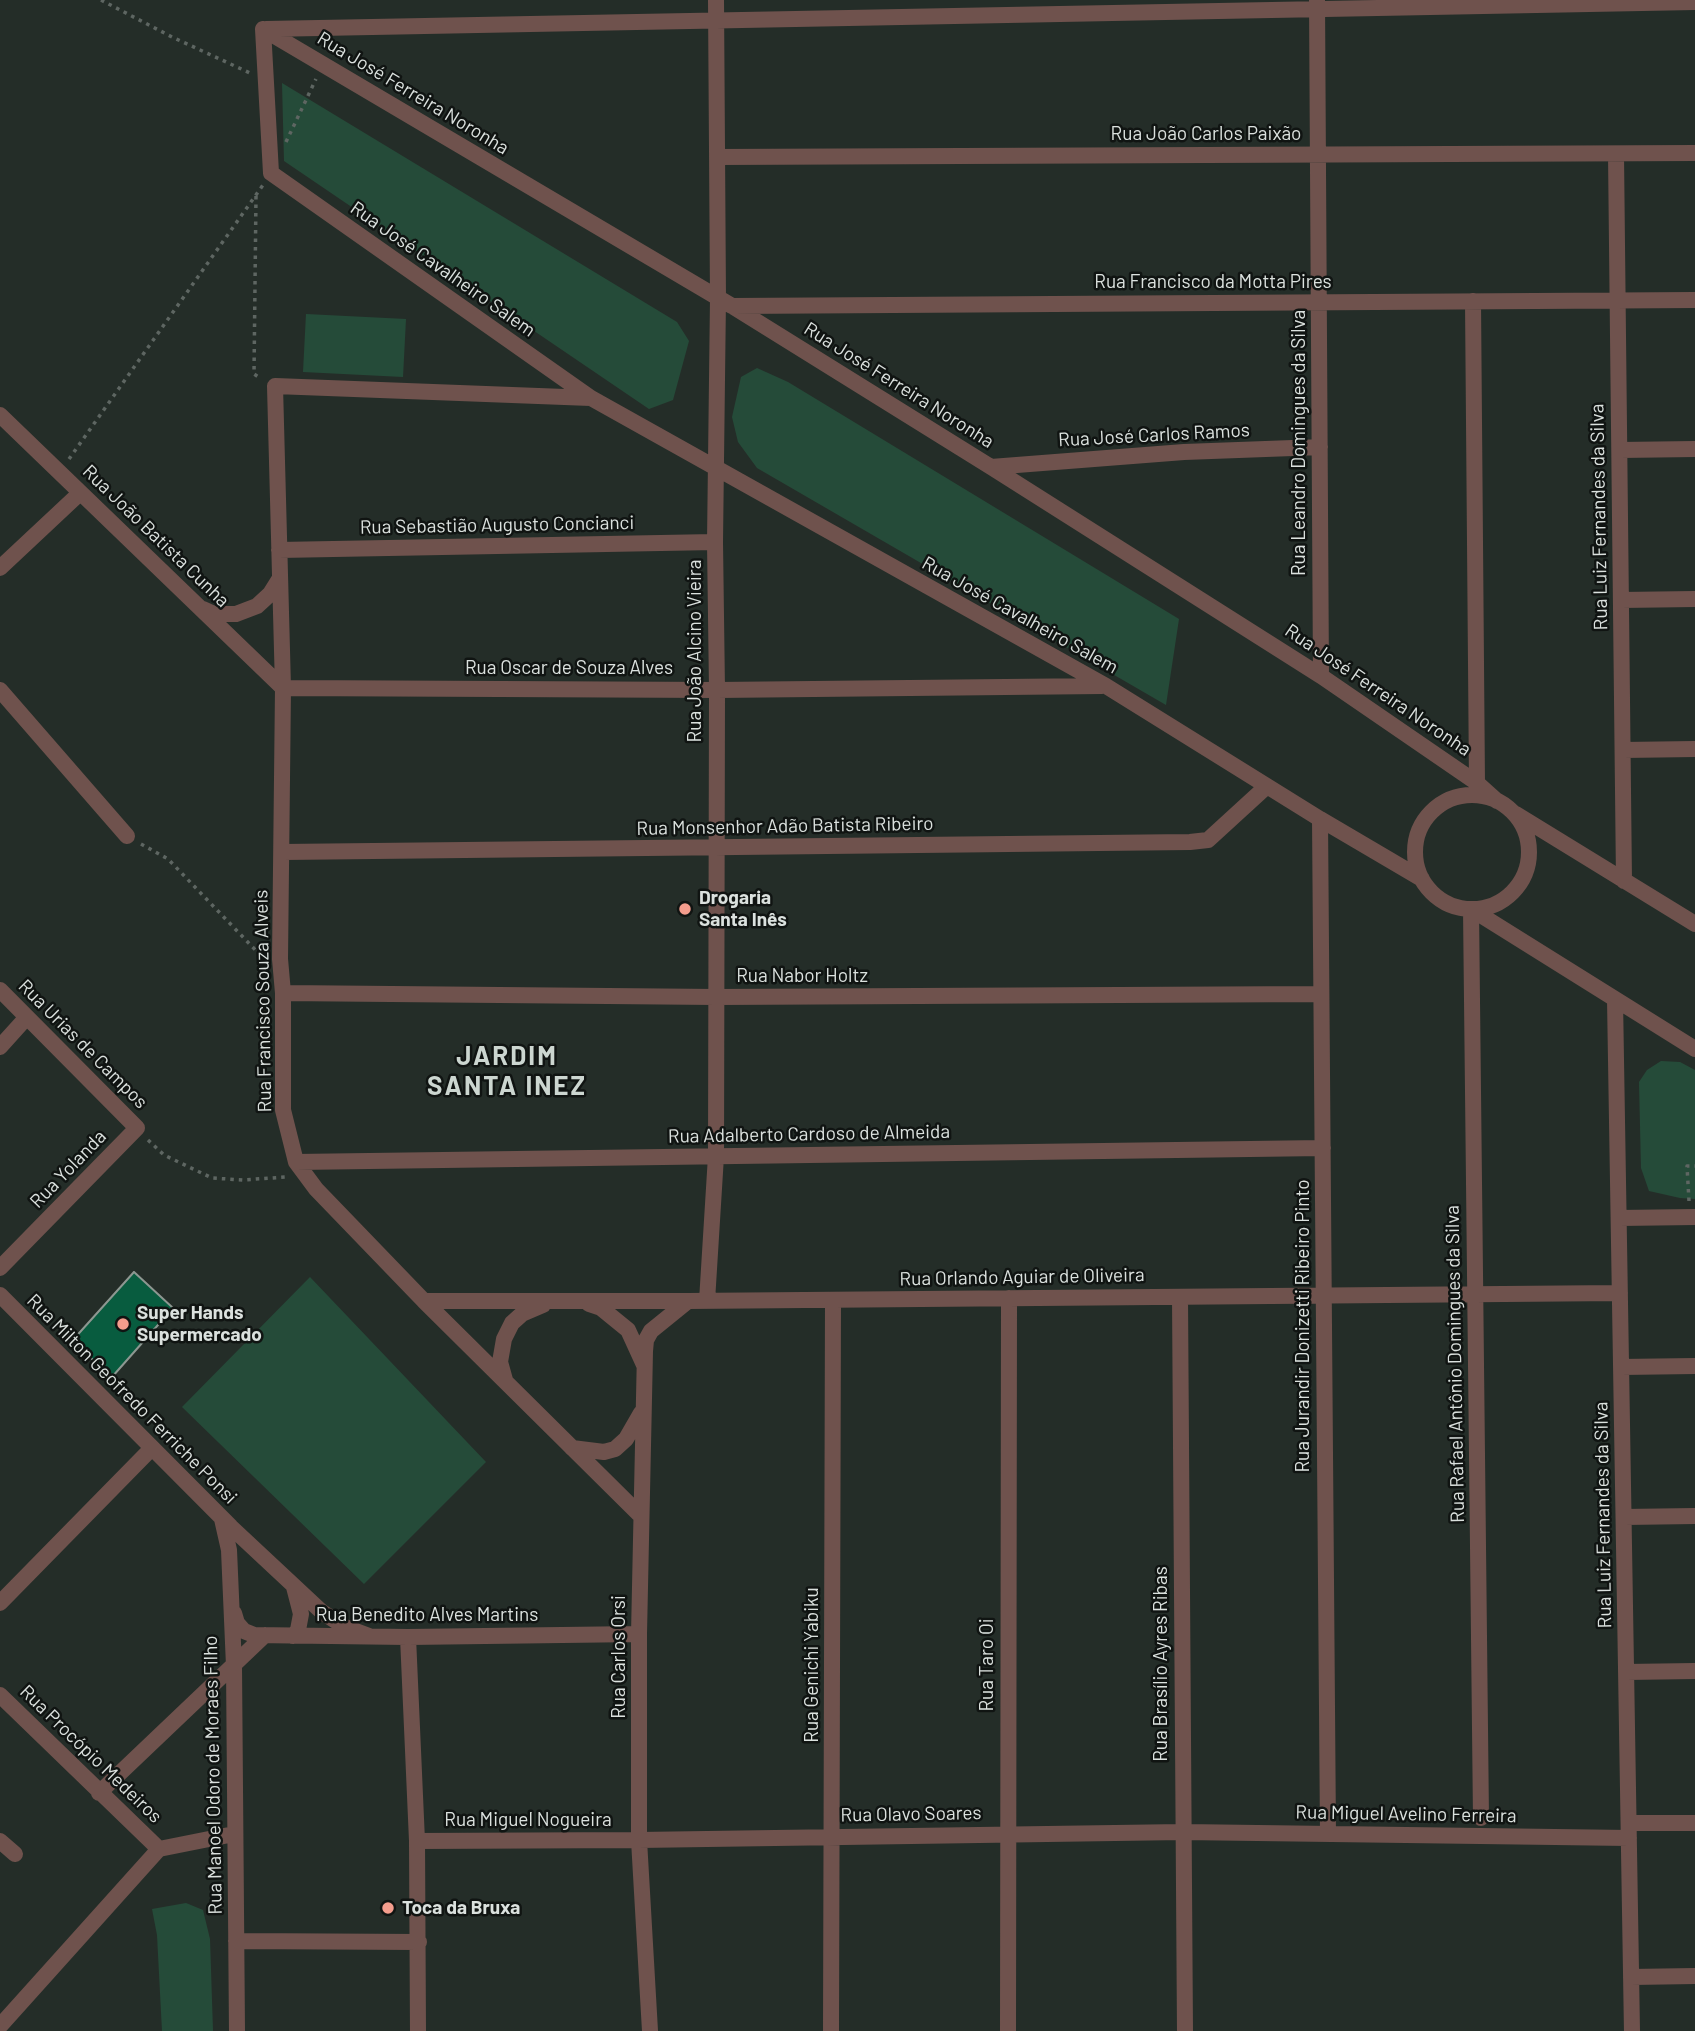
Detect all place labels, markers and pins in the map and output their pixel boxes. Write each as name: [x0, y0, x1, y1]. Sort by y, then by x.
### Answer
place label: Drogaria Santa Inês: [699, 887, 787, 931]
marker: Drogaria Santa Inês: [677, 901, 693, 917]
place label: Super Hands Supermercado: [137, 1302, 262, 1346]
marker: Super Hands Supermercado: [115, 1316, 131, 1332]
place label: Toca da Bruxa: [402, 1897, 520, 1919]
marker: Toca da Bruxa: [380, 1900, 396, 1916]

